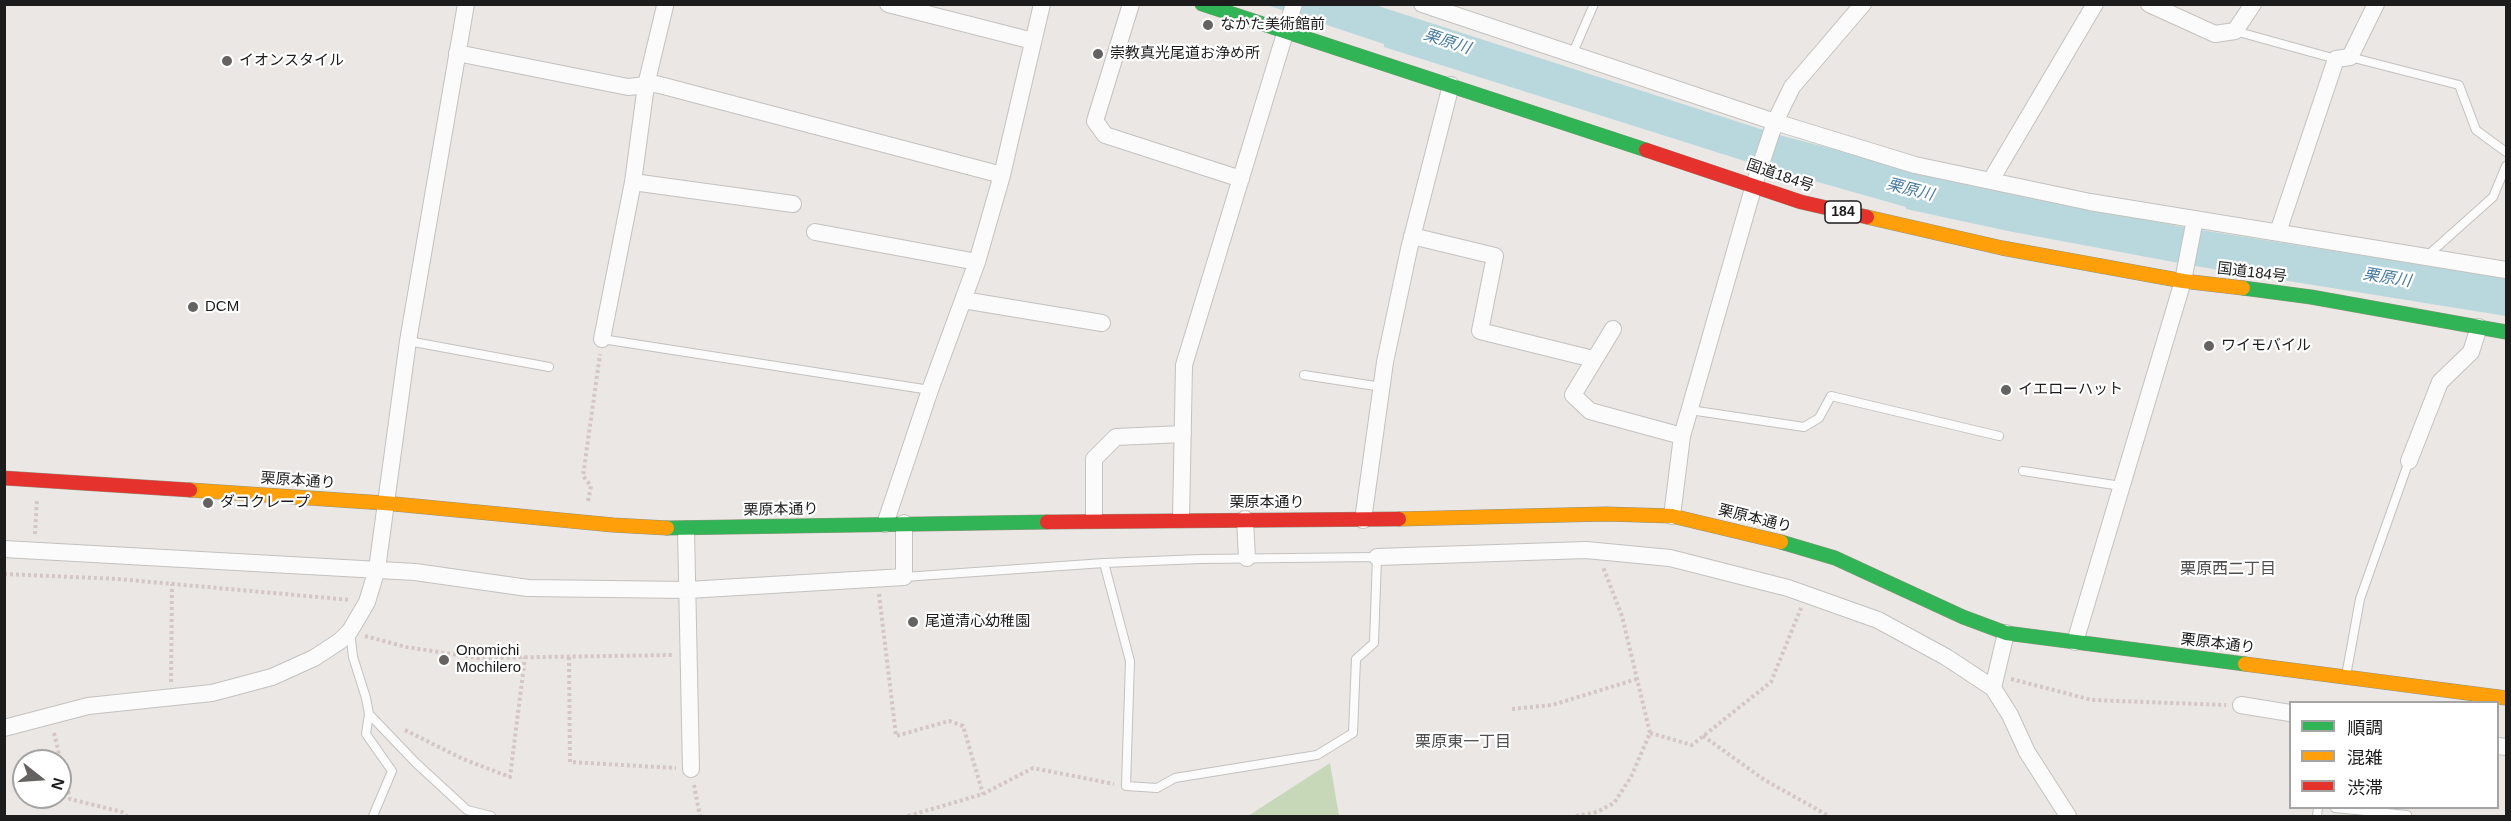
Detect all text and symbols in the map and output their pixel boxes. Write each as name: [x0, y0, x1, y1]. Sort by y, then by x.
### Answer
place label: なかた美術館前: [1220, 16, 1325, 34]
marker: なかた美術館前: [1201, 18, 1215, 32]
water label: 栗原川: [1421, 25, 1473, 59]
place label: 崇教真光尾道お浄め所: [1110, 45, 1260, 63]
marker: 崇教真光尾道お浄め所: [1091, 47, 1105, 61]
place label: イオンスタイル: [239, 52, 344, 70]
marker: イオンスタイル: [220, 54, 234, 68]
street label: 国道184号: [1744, 156, 1816, 196]
water label: 栗原川: [1884, 175, 1936, 205]
road number: 184: [1825, 201, 1861, 223]
street label: 国道184号: [2216, 260, 2288, 286]
water label: 栗原川: [2362, 265, 2412, 291]
place label: DCM: [205, 298, 239, 316]
marker: DCM: [186, 300, 200, 314]
place label: ワイモバイル: [2221, 337, 2311, 355]
marker: ワイモバイル: [2202, 339, 2216, 353]
place label: イエローハット: [2018, 381, 2123, 399]
marker: イエローハット: [1999, 383, 2013, 397]
street label: 栗原本通り: [260, 469, 336, 493]
place label: ダコクレープ: [220, 494, 310, 512]
street label: 栗原本通り: [1230, 494, 1304, 512]
marker: ダコクレープ: [201, 496, 215, 510]
street label: 栗原本通り: [743, 500, 819, 520]
street label: 栗原本通り: [1716, 501, 1794, 537]
district label: 栗原西二丁目: [2180, 560, 2276, 580]
place label: 尾道清心幼稚園: [925, 613, 1030, 631]
marker: 尾道清心幼稚園: [906, 615, 920, 629]
street label: 栗原本通り: [2180, 630, 2256, 658]
place label: Onomichi Mochilero: [456, 642, 521, 677]
marker: Onomichi Mochilero: [437, 653, 451, 667]
legend: [2289, 701, 2499, 809]
text: 順調: [2347, 718, 2383, 738]
district label: 栗原東一丁目: [1415, 733, 1511, 753]
text: 混雑: [2347, 748, 2383, 768]
north arrow: [12, 749, 72, 809]
text: N: [48, 776, 68, 792]
text: 渋滞: [2347, 778, 2383, 798]

